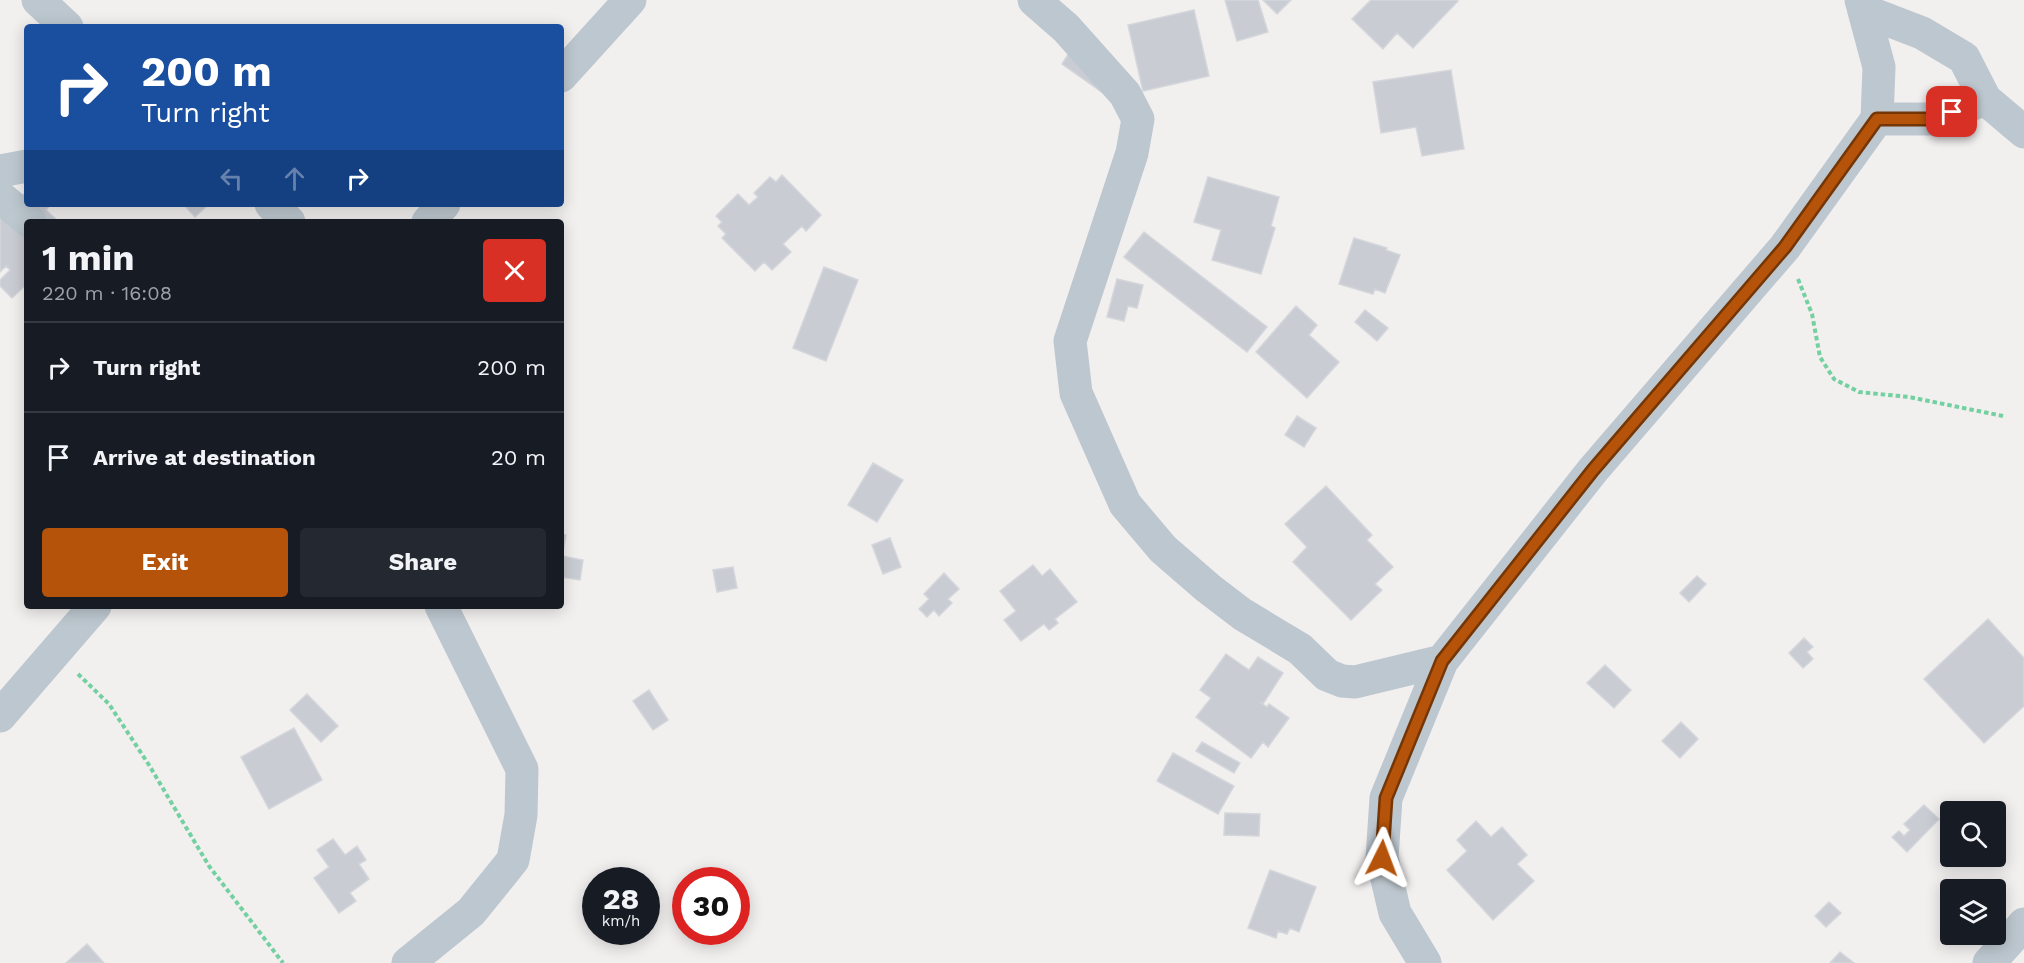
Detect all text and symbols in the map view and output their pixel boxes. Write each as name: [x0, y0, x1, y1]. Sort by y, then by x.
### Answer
text: 200 m: [141, 47, 272, 96]
icon: right: [42, 48, 120, 126]
pin: [1926, 86, 1977, 137]
icon: arrive: [1935, 95, 1968, 128]
text: Turn right: [141, 97, 270, 129]
icon: left: [215, 162, 248, 195]
icon: ahead: [278, 162, 311, 195]
icon: right: [341, 162, 374, 195]
text: 1 min: [42, 237, 134, 279]
button: close: [483, 239, 546, 302]
text: 220 m · 16:08: [42, 281, 172, 305]
icon: right: [42, 351, 75, 384]
text: Turn right: [93, 355, 200, 380]
text: 200 m: [477, 355, 546, 380]
icon: arrive: [42, 441, 75, 474]
text: Arrive at destination: [93, 445, 316, 470]
text: 20 m: [491, 445, 546, 470]
button: Exit: [42, 528, 288, 597]
button: Share: [300, 528, 546, 597]
map controls: [1940, 801, 2006, 945]
button: search: [1940, 801, 2006, 867]
position arrow: [1350, 826, 1414, 890]
speed limit sign: 30: [672, 867, 750, 945]
button: layers: [1940, 879, 2006, 945]
text: 28: [603, 881, 639, 916]
text: km/h: [602, 912, 640, 930]

